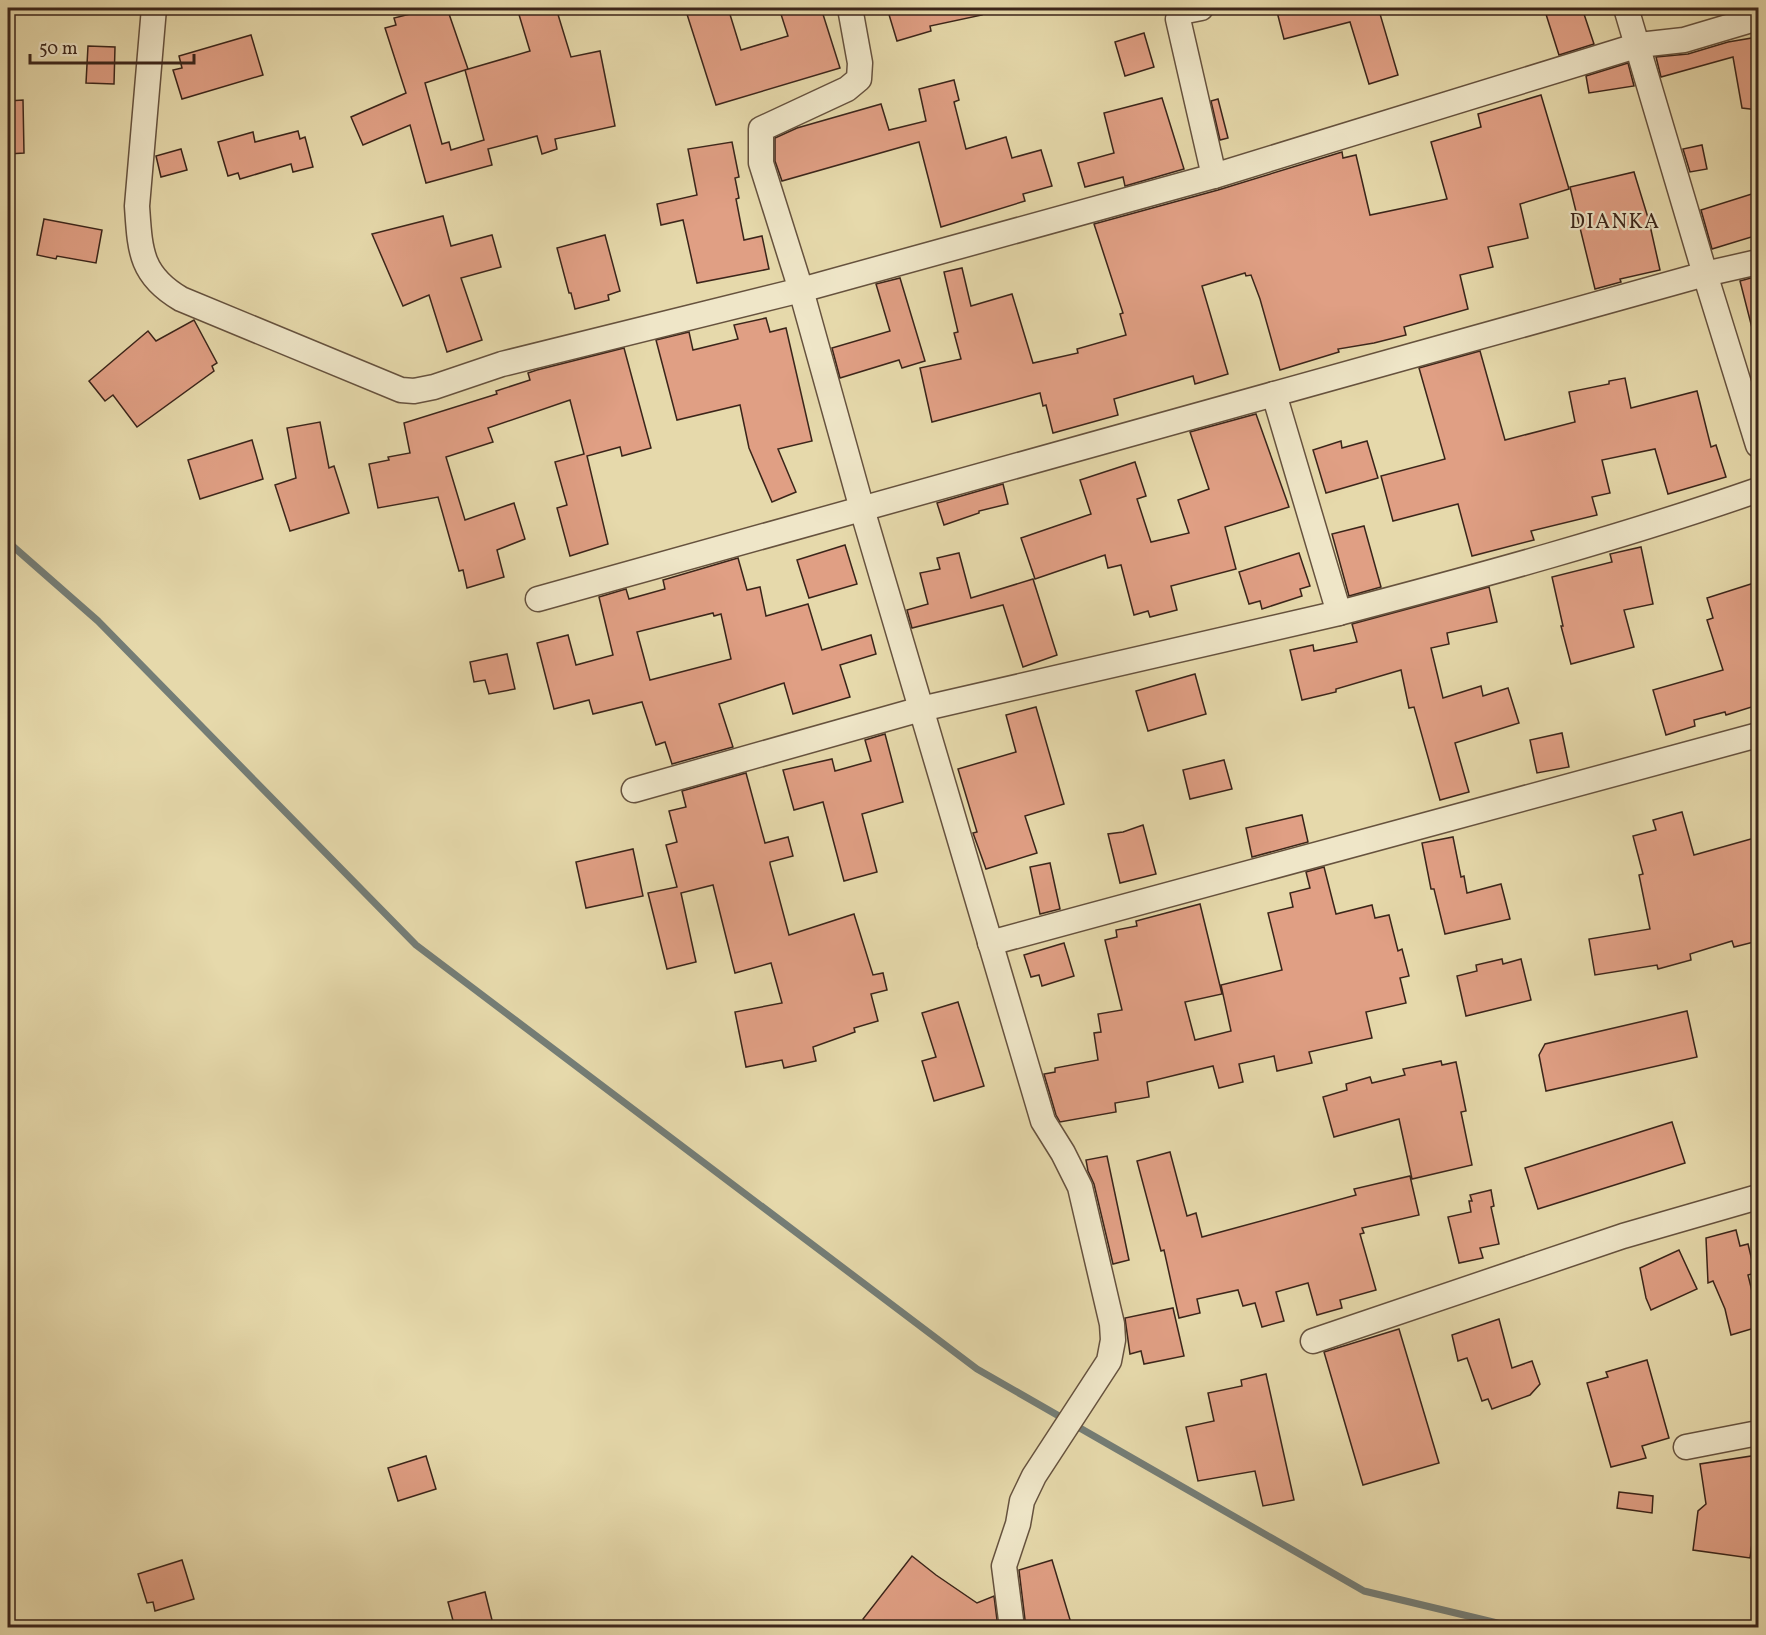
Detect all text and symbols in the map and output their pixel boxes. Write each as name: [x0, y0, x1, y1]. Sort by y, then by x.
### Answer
scale bar: [30, 27, 194, 65]
text: 50 m: [39, 37, 78, 62]
district label: DIANKA: [1569, 208, 1661, 237]

